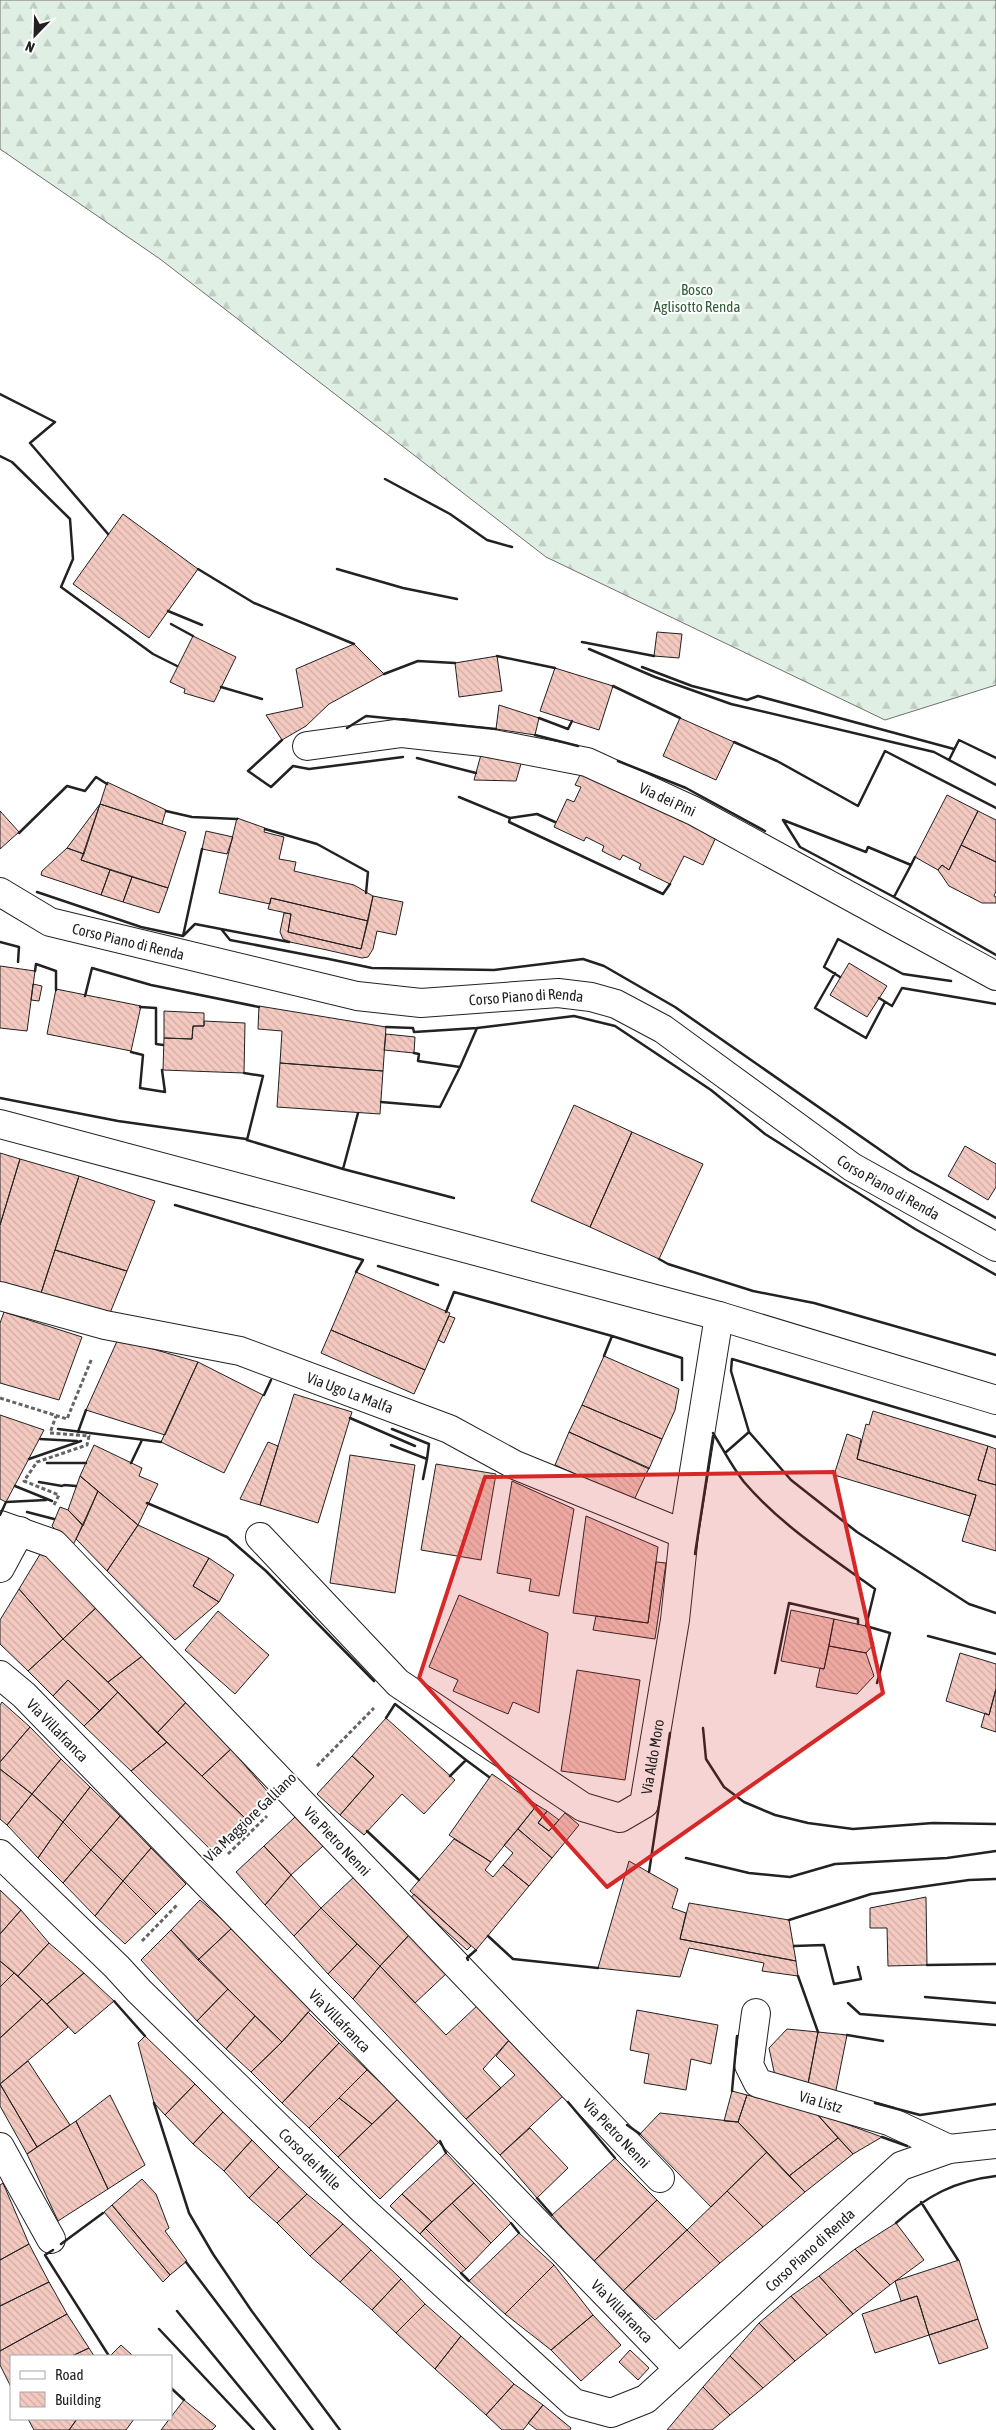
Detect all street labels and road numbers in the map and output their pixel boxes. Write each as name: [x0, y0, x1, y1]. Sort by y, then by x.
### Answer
street label: Via dei Pini: [637, 779, 699, 819]
street label: Corso Piano di Renda: [71, 919, 186, 963]
street label: Corso Piano di Renda: [468, 984, 584, 1008]
street label: Corso Piano di Renda: [834, 1151, 943, 1223]
street label: Via Ugo La Malfa: [305, 1368, 396, 1416]
street label: Via Villafranca: [24, 1695, 92, 1765]
street label: Via Aldo Moro: [637, 1718, 667, 1796]
street label: Via Maggiore Galliano: [201, 1769, 299, 1865]
street label: Via Pietro Nenni: [301, 1803, 375, 1879]
street label: Via Villafranca: [306, 1986, 374, 2055]
street label: Via Listz: [797, 2087, 845, 2116]
street label: Via Pietro Nenni: [580, 2095, 654, 2171]
street label: Corso dei Mille: [276, 2124, 345, 2193]
street label: Corso Piano di Renda: [761, 2205, 858, 2295]
street label: Via Villafranca: [588, 2276, 657, 2346]

